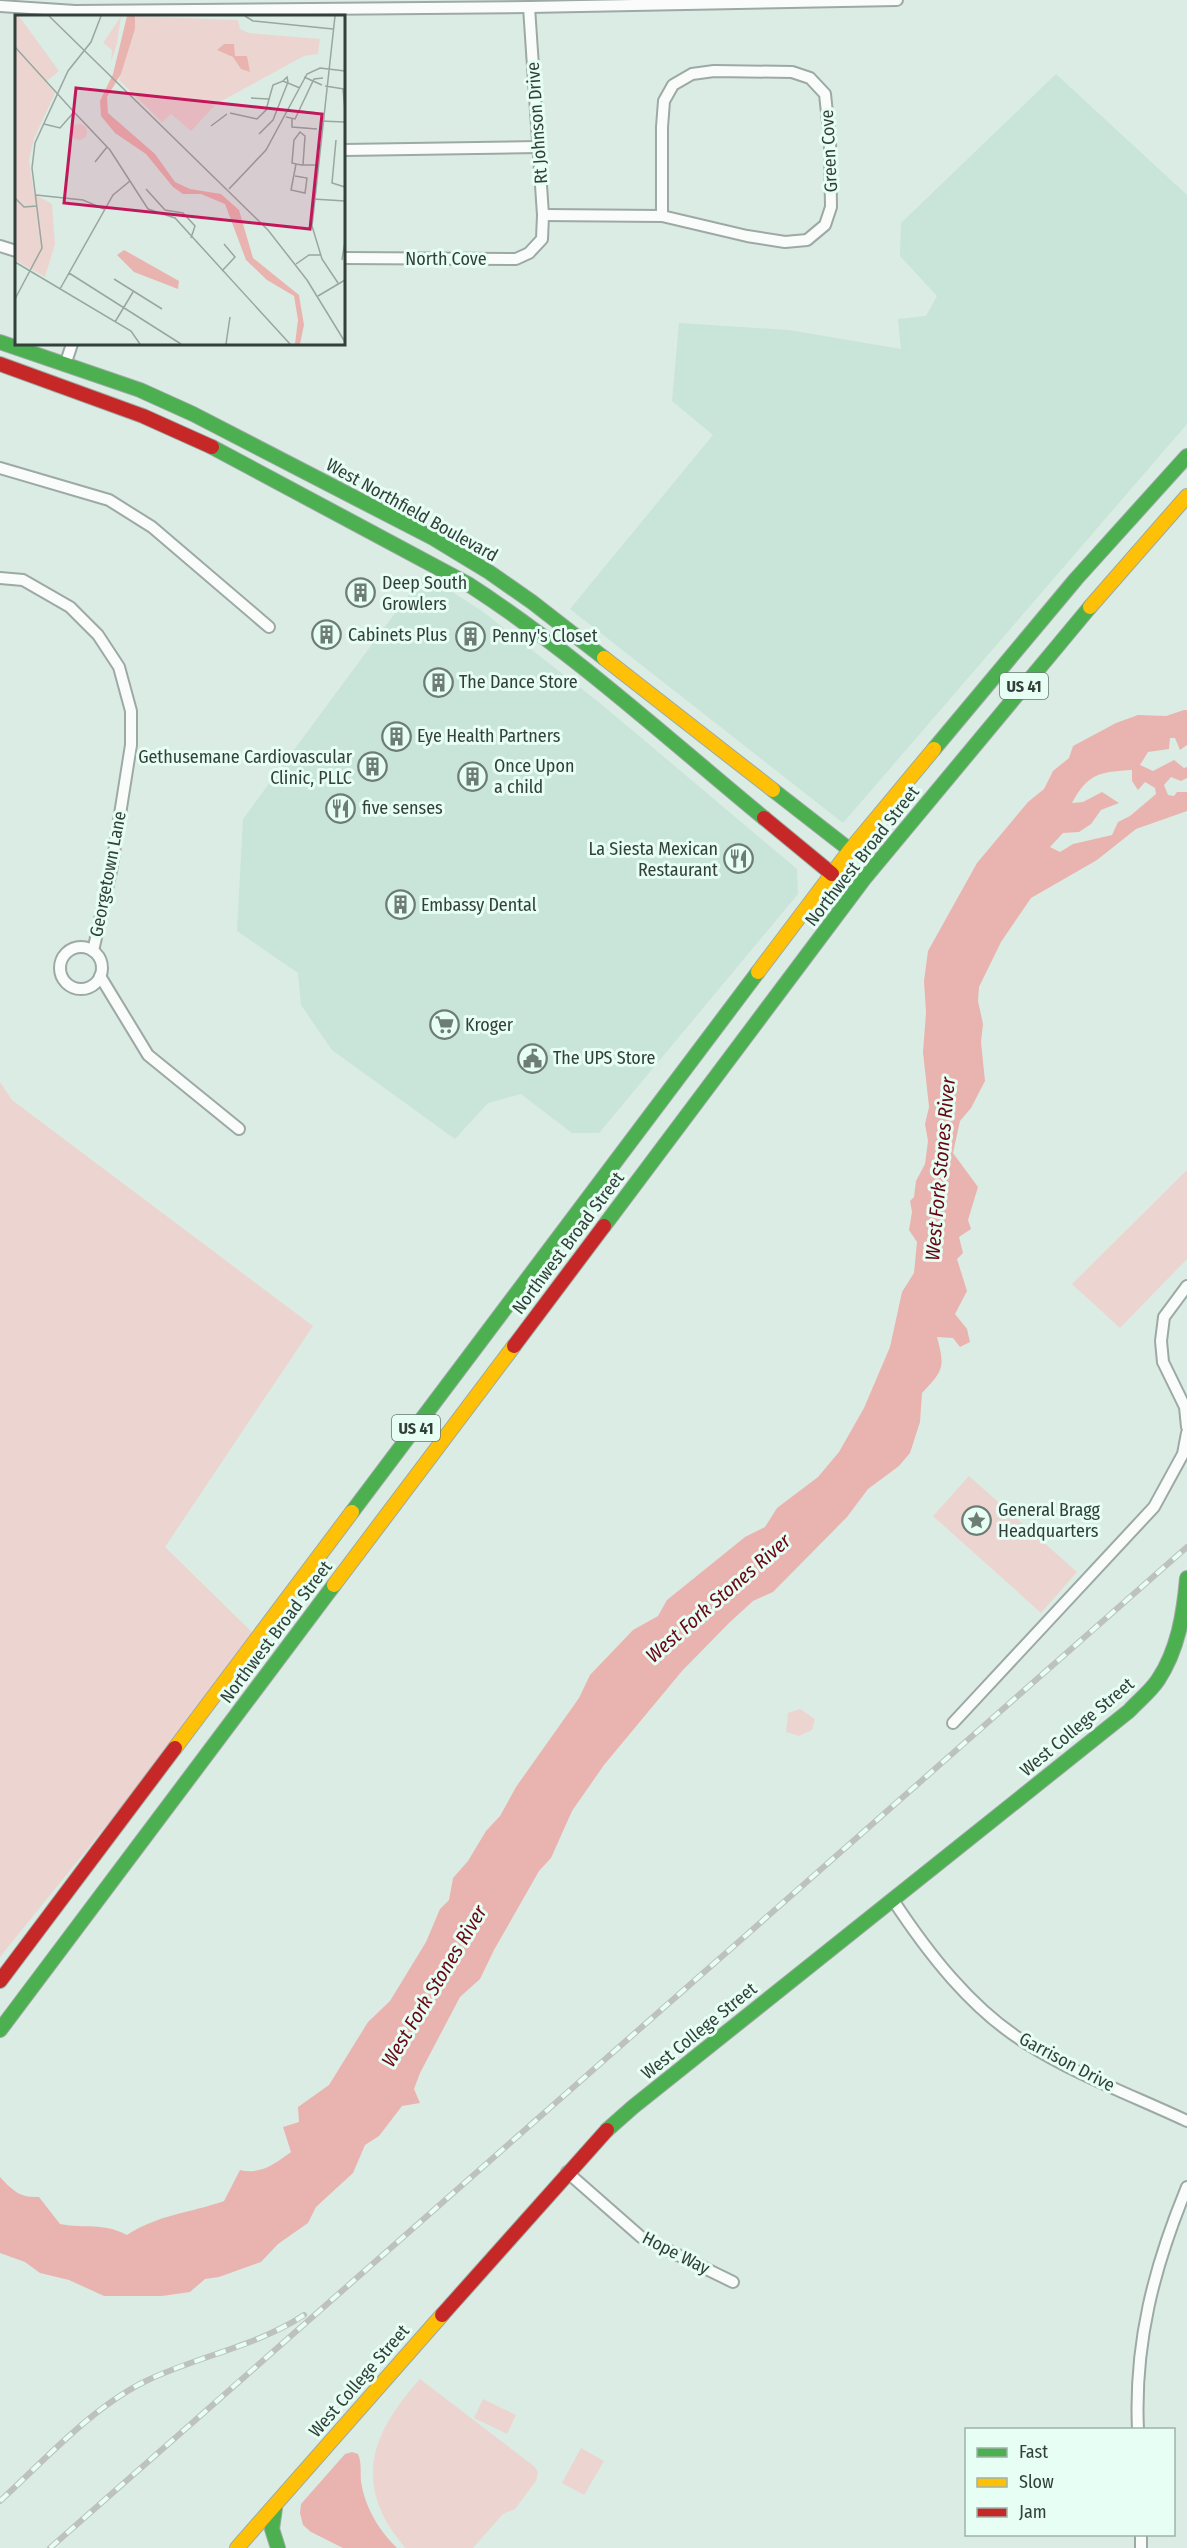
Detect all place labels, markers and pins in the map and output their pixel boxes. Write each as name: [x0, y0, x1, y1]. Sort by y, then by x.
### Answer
place label: Deep South Growlers: [382, 572, 467, 615]
building icon: Deep South Growlers: [345, 577, 377, 609]
building icon: Cabinets Plus: [311, 619, 343, 651]
building icon: Penny's Closet: [455, 620, 487, 652]
place label: Cabinets Plus: [348, 624, 447, 646]
place label: Penny's Closet: [492, 625, 598, 647]
building icon: The Dance Store: [422, 666, 454, 698]
place label: The Dance Store: [459, 671, 578, 693]
building icon: Eye Health Partners: [380, 720, 412, 752]
place label: Eye Health Partners: [417, 725, 561, 747]
place label: Gethusemane Cardiovascular Clinic, PLLC: [138, 746, 353, 789]
building icon: Gethusemane Cardiovascular Clinic, PLLC: [357, 751, 389, 783]
place label: Once Upon a child: [494, 755, 574, 798]
building icon: Once Upon a child: [457, 760, 489, 792]
restaurant icon: five senses: [325, 792, 357, 824]
place label: five senses: [362, 797, 443, 819]
place label: La Siesta Mexican Restaurant: [588, 838, 718, 881]
restaurant icon: La Siesta Mexican Restaurant: [723, 843, 755, 875]
building icon: Embassy Dental: [384, 889, 416, 921]
place label: Embassy Dental: [421, 894, 537, 916]
supermarket icon: Kroger: [428, 1009, 460, 1041]
place label: Kroger: [465, 1014, 514, 1036]
public building icon: The UPS Store: [516, 1042, 548, 1074]
place label: The UPS Store: [553, 1047, 656, 1069]
place label: General Bragg Headquarters: [998, 1499, 1101, 1542]
place icon: General Bragg Headquarters: [961, 1504, 993, 1536]

